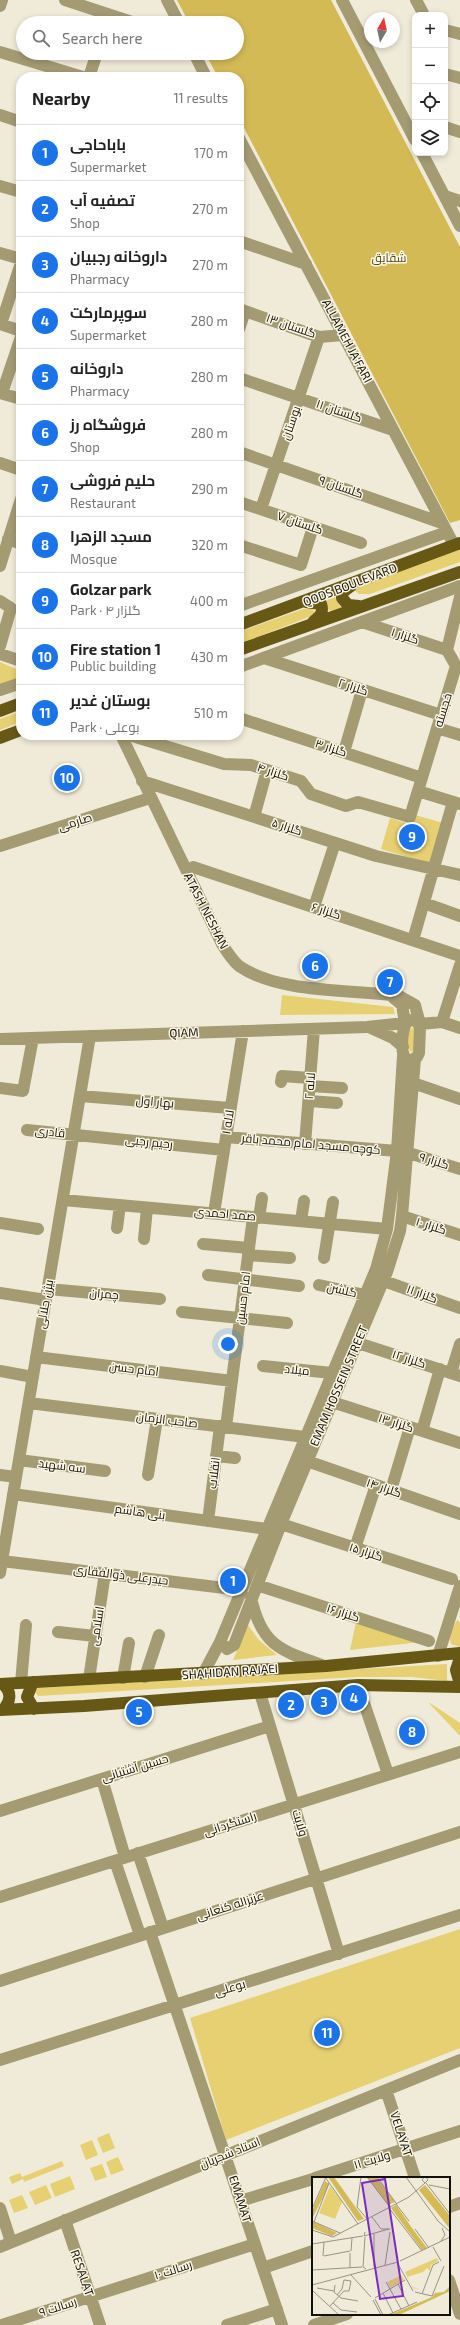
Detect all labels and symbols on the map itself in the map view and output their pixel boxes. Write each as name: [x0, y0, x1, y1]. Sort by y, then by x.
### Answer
north arrow: [364, 12, 400, 48]
park label: شقایق: [371, 250, 407, 265]
street label: ALLAMEH JA'FARI: [320, 296, 376, 385]
street label: گلستان ۱۳: [264, 310, 318, 341]
street label: گلستان ۱۱: [314, 396, 364, 425]
street label: بوستان: [278, 404, 303, 442]
street label: گلستان ۹: [317, 472, 365, 501]
street label: گلستان ۷: [275, 508, 325, 537]
street label: QODS BOULEVARD: [301, 560, 399, 609]
street label: گلزار ۱: [389, 624, 421, 647]
street label: گلزار ۲: [336, 675, 370, 698]
street label: خجسته: [430, 691, 455, 729]
street label: گلزار ۳: [313, 735, 349, 760]
street label: گلزار ۴: [255, 759, 291, 784]
pin: 10: [54, 763, 80, 793]
street label: صارمی: [56, 809, 94, 834]
street label: گلزار ۵: [270, 815, 304, 838]
pin: 9: [399, 822, 425, 852]
street label: ATASH NESHAN: [182, 870, 232, 951]
street label: گلزار ۶: [309, 899, 343, 922]
pin: 6: [302, 951, 328, 981]
pin: 7: [377, 967, 403, 997]
street label: QIAM: [169, 1024, 199, 1041]
street label: لاله ۲: [301, 1072, 317, 1100]
street label: بهار اول: [135, 1092, 175, 1111]
street label: لاله ۱: [218, 1109, 236, 1135]
street label: قادری: [34, 1122, 66, 1141]
street label: کوچه مسجد امام محمد باقر: [240, 1130, 381, 1159]
street label: رحیم رجبی: [124, 1132, 174, 1152]
street label: گلزار ۹: [417, 1149, 451, 1172]
street label: صمد احمدی: [193, 1203, 257, 1224]
street label: گلزار ۱۰: [414, 1214, 448, 1237]
street label: امام حسین: [232, 1270, 254, 1326]
street label: بیژن جلالی: [33, 1278, 56, 1330]
street label: گلشن: [326, 1279, 359, 1300]
street label: گلزار ۱۱: [405, 1281, 440, 1306]
street label: چمران: [88, 1285, 119, 1304]
street label: EMAM HOSSEIN STREET: [306, 1323, 370, 1448]
your location: [218, 1334, 238, 1354]
street label: گلزار ۱۲: [390, 1346, 428, 1371]
street label: امام حسن: [108, 1358, 160, 1380]
street label: میلاد: [284, 1361, 310, 1378]
street label: صاحب الزمان: [135, 1408, 199, 1431]
street label: گلزار ۱۳: [377, 1410, 416, 1435]
street label: سه شهید: [38, 1455, 87, 1476]
street label: انقلاب: [204, 1456, 223, 1490]
street label: گلزار ۱۴: [365, 1475, 404, 1501]
street label: بنی هاشم: [114, 1501, 166, 1523]
street label: گلزار ۱۵: [347, 1539, 385, 1564]
street label: حیدرعلی ذوالفقاری: [73, 1561, 169, 1588]
pin: 1: [220, 1566, 246, 1596]
street label: گلزار ۱۶: [325, 1600, 362, 1625]
street label: اسلامی: [86, 1605, 107, 1647]
street label: SHAHIDAN RAJAEI: [181, 1661, 278, 1681]
pin: 4: [341, 1683, 367, 1713]
pin: 3: [311, 1687, 337, 1717]
pin: 2: [278, 1690, 304, 1720]
pin: 5: [126, 1697, 152, 1727]
pin: 8: [399, 1717, 425, 1747]
street label: حسین آشتیانی: [100, 1750, 170, 1785]
street label: راستگردانی: [201, 1808, 258, 1839]
street label: ولایت: [289, 1808, 312, 1838]
street label: عزیزاله کنعانی: [194, 1888, 265, 1923]
street label: بوعلی: [213, 1976, 247, 1999]
pin: 11: [314, 2018, 340, 2048]
street label: VELAYAT: [388, 2109, 416, 2158]
street label: استاد شجریان: [197, 2134, 262, 2172]
street label: ولایت ۱۱: [352, 2147, 392, 2172]
street label: EMAMAT: [227, 2173, 255, 2224]
inset map: [312, 2177, 450, 2315]
street label: RESALAT: [68, 2248, 97, 2298]
street label: رسالت ۱۰: [152, 2256, 194, 2283]
street label: رسالت ۹: [37, 2293, 79, 2320]

